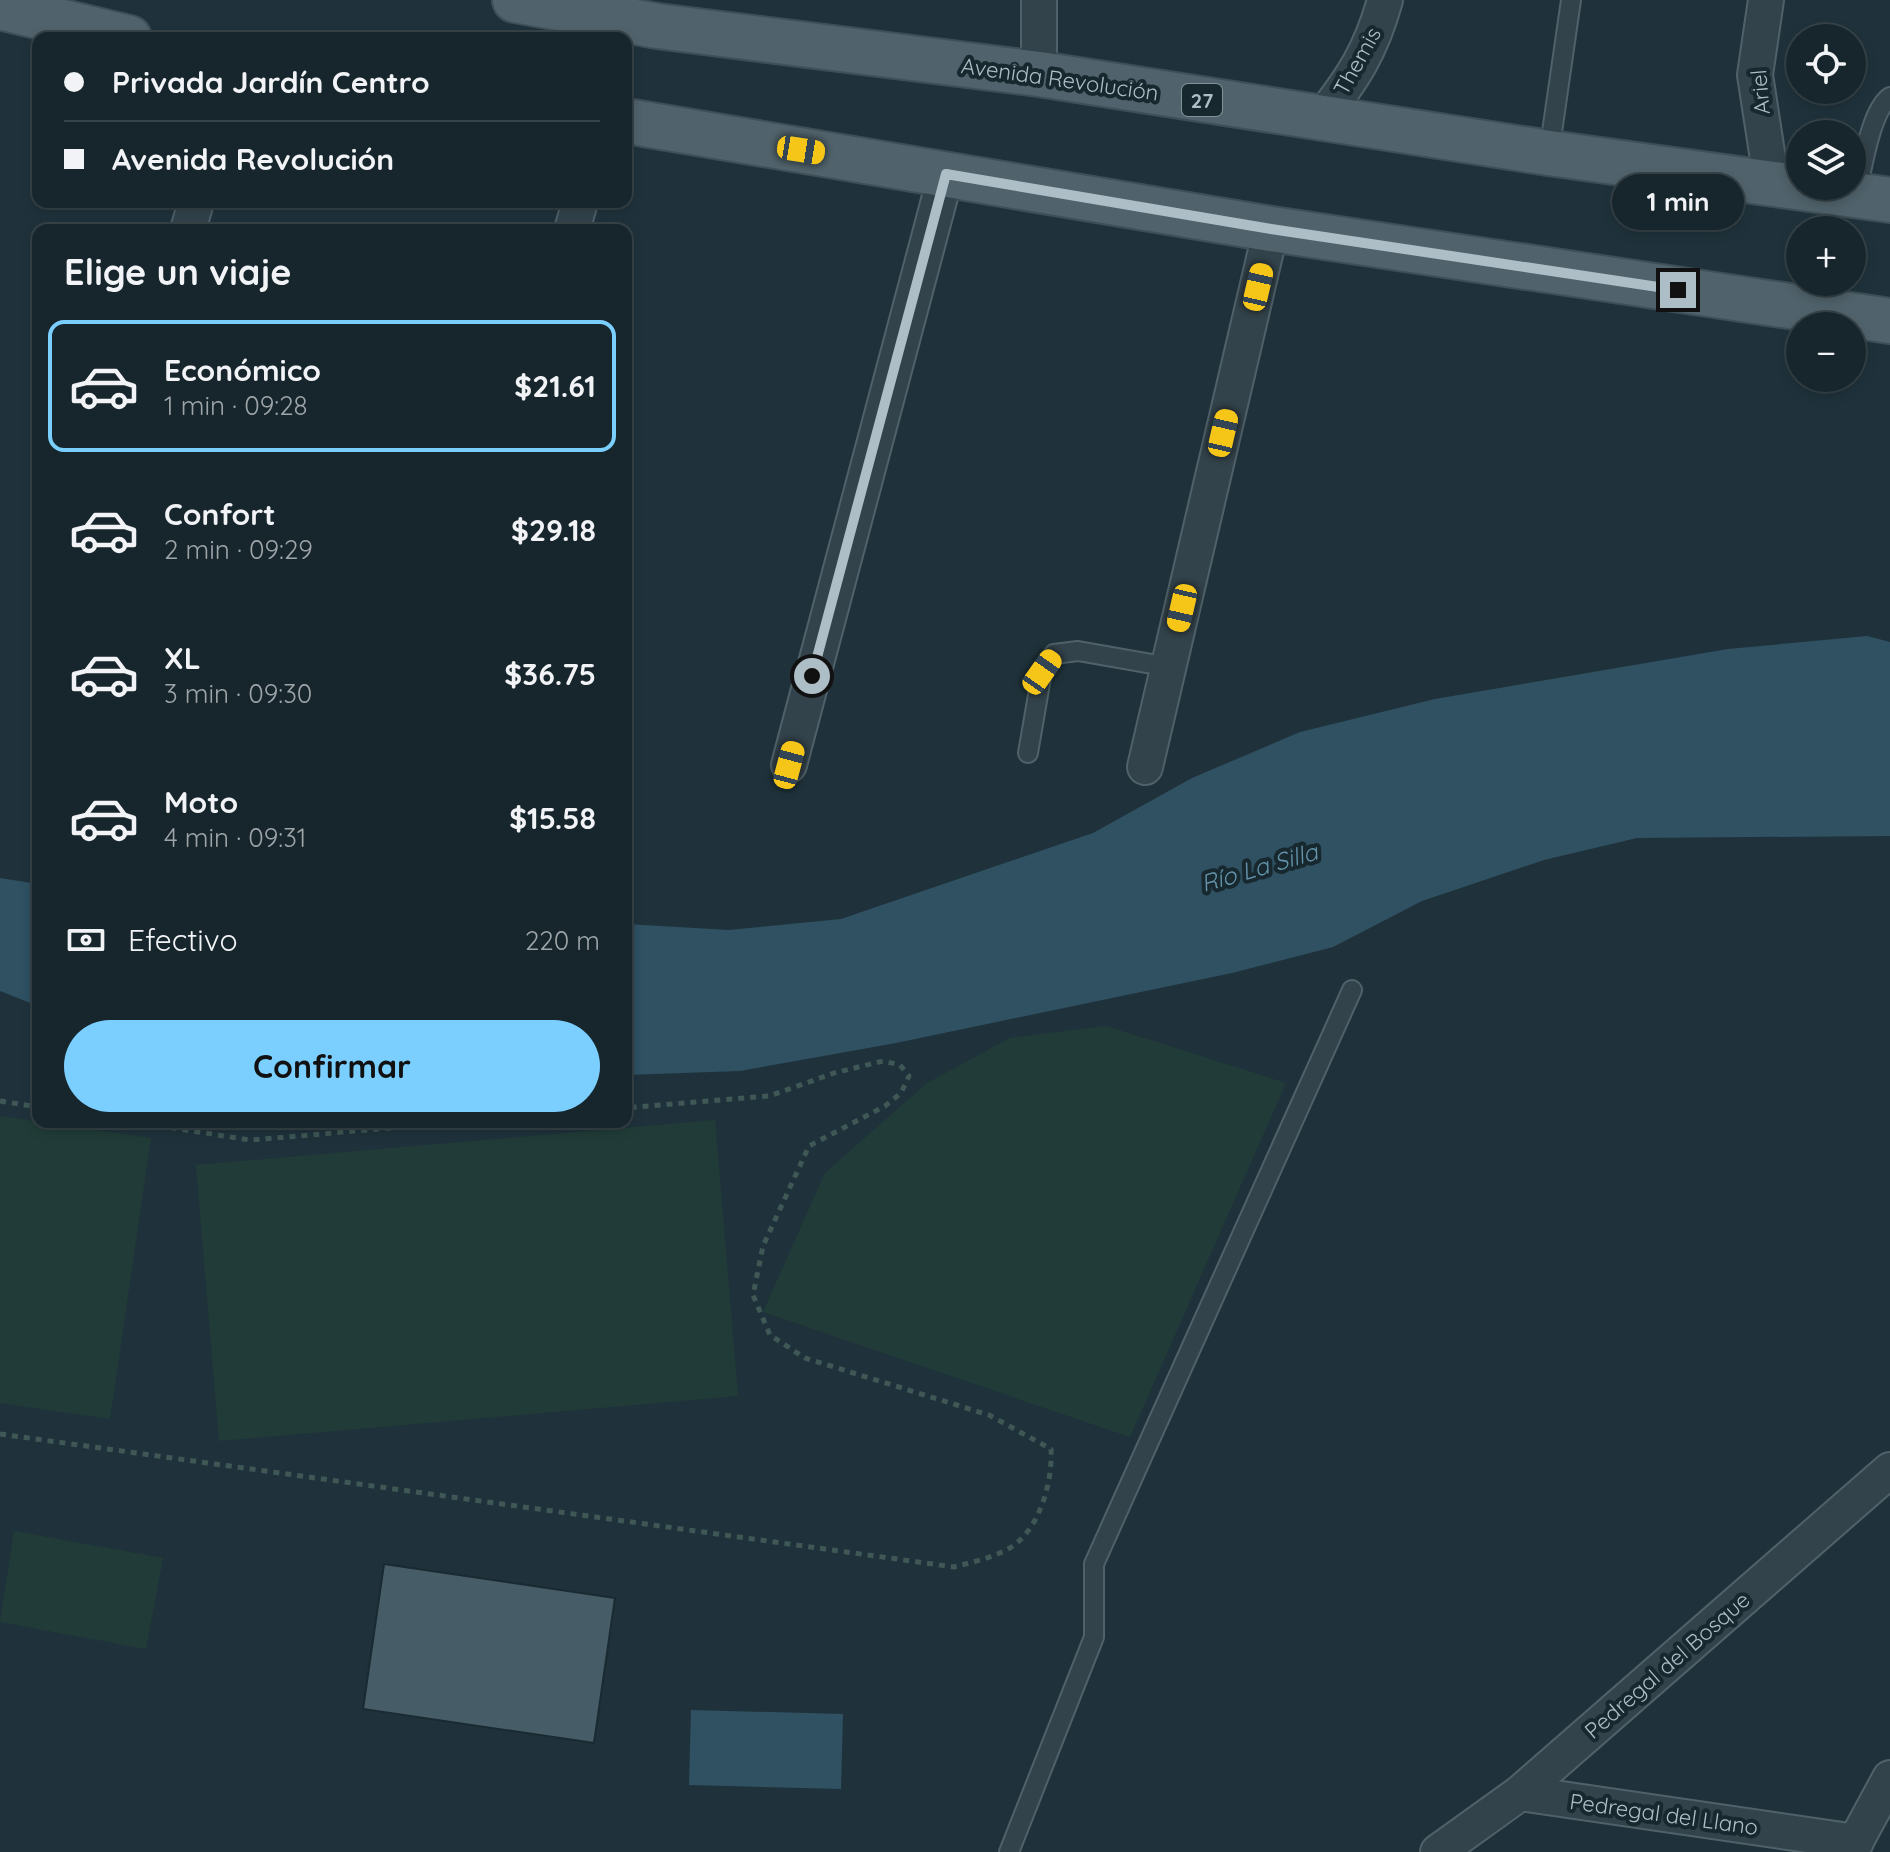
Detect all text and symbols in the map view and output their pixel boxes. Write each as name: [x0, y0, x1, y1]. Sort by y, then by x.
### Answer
street label: Themis: [1327, 22, 1387, 100]
map controls: [1786, 24, 1866, 392]
button: locate: [1786, 24, 1866, 104]
street label: Avenida Revolución: [960, 51, 1160, 107]
text: Privada Jardín Centro: [112, 63, 430, 101]
street label: Ariel: [1744, 68, 1776, 116]
road number: 27: [1182, 84, 1222, 116]
button: layers: [1786, 120, 1866, 200]
car: [775, 134, 827, 166]
text: Avenida Revolución: [112, 140, 394, 178]
callout: 1 min: [1612, 174, 1744, 230]
text: 1 min: [1647, 185, 1710, 218]
button: +: [1786, 216, 1866, 296]
text: Elige un viaje: [64, 249, 292, 294]
car: [1241, 261, 1275, 313]
route end: [1660, 272, 1696, 308]
button: −: [1786, 312, 1866, 392]
icon: car: [68, 350, 140, 422]
text: Económico: [164, 351, 321, 389]
text: $21.61: [514, 367, 596, 405]
text: 1 min · 09:28: [164, 389, 308, 422]
car: [1206, 407, 1240, 459]
icon: car: [68, 494, 140, 566]
text: Confort: [164, 495, 276, 533]
text: $29.18: [511, 511, 596, 549]
text: 2 min · 09:29: [164, 533, 313, 566]
car: [1165, 582, 1199, 634]
icon: car: [68, 638, 140, 710]
text: XL: [164, 639, 201, 677]
car: [1018, 645, 1066, 699]
text: $36.75: [504, 655, 596, 693]
route start: [794, 658, 830, 694]
text: 3 min · 09:30: [164, 677, 312, 710]
car: [771, 739, 807, 791]
icon: car: [68, 782, 140, 854]
text: Moto: [164, 783, 238, 821]
text: $15.58: [509, 799, 596, 837]
text: 4 min · 09:31: [164, 821, 306, 854]
water label: Río La Silla: [1197, 836, 1322, 898]
icon: cash: [64, 918, 108, 962]
text: Efectivo: [128, 921, 238, 959]
text: 220 m: [525, 924, 600, 957]
button: Confirmar: [64, 1020, 600, 1112]
street label: Pedregal del Bosque: [1579, 1586, 1755, 1744]
street label: Pedregal del Llano: [1568, 1787, 1760, 1841]

